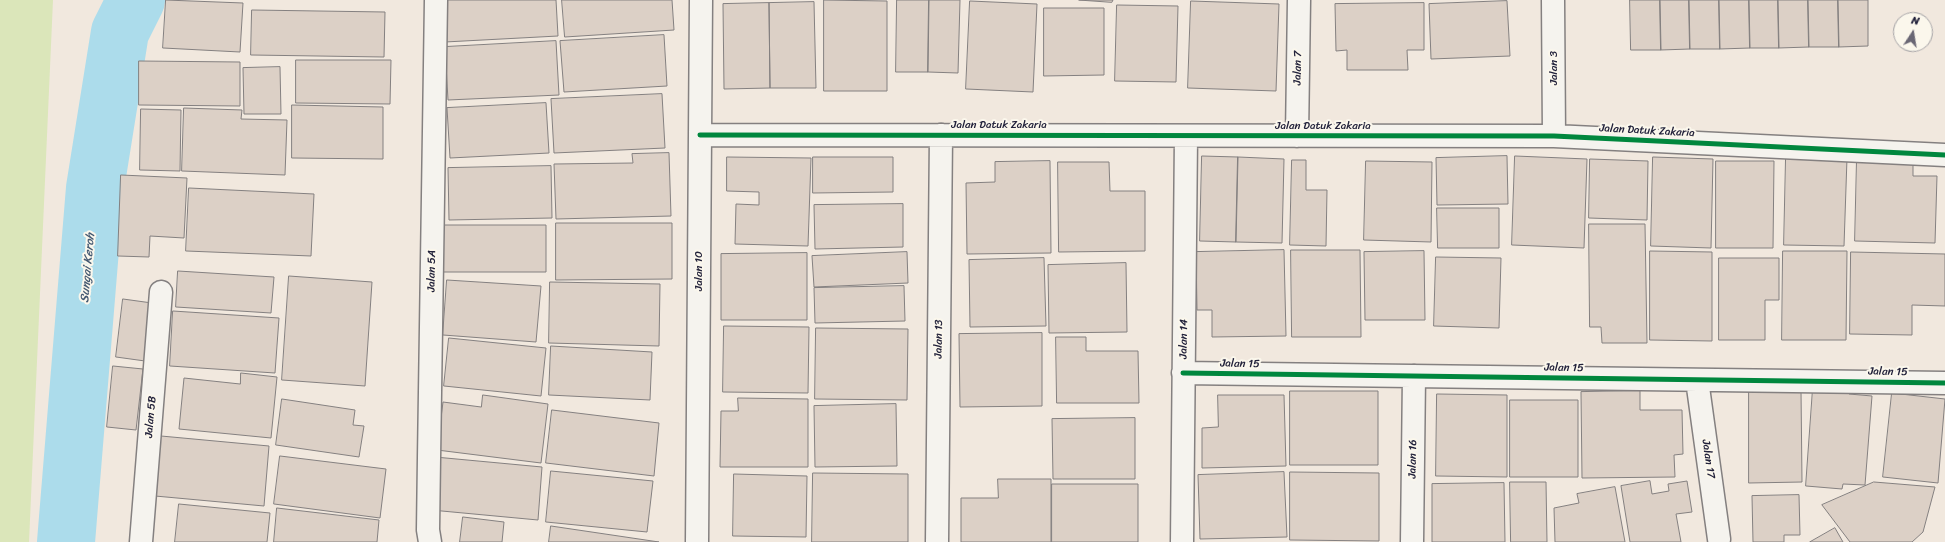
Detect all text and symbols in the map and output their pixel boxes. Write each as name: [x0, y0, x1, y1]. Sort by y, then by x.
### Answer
text: N: [1910, 11, 1921, 31]
north arrow: [1893, 12, 1933, 52]
street label: Jalan 7: [1291, 51, 1305, 85]
street label: Jalan 3: [1547, 51, 1561, 85]
street label: Jalan Datuk Zakaria: [951, 118, 1047, 132]
street label: Jalan Datuk Zakaria: [1275, 119, 1371, 133]
street label: Jalan Datuk Zakaria: [1599, 122, 1695, 140]
water label: Sungai Keroh: [78, 233, 98, 303]
street label: Jalan 5A: [425, 250, 439, 292]
street label: Jalan 10: [692, 251, 706, 291]
street label: Jalan 13: [932, 319, 946, 359]
street label: Jalan 14: [1177, 319, 1191, 359]
street label: Jalan 15: [1220, 357, 1260, 371]
street label: Jalan 15: [1544, 361, 1584, 375]
street label: Jalan 15: [1868, 365, 1908, 379]
street label: Jalan 5B: [143, 396, 159, 438]
street label: Jalan 16: [1406, 439, 1420, 479]
street label: Jalan 17: [1699, 439, 1717, 479]

